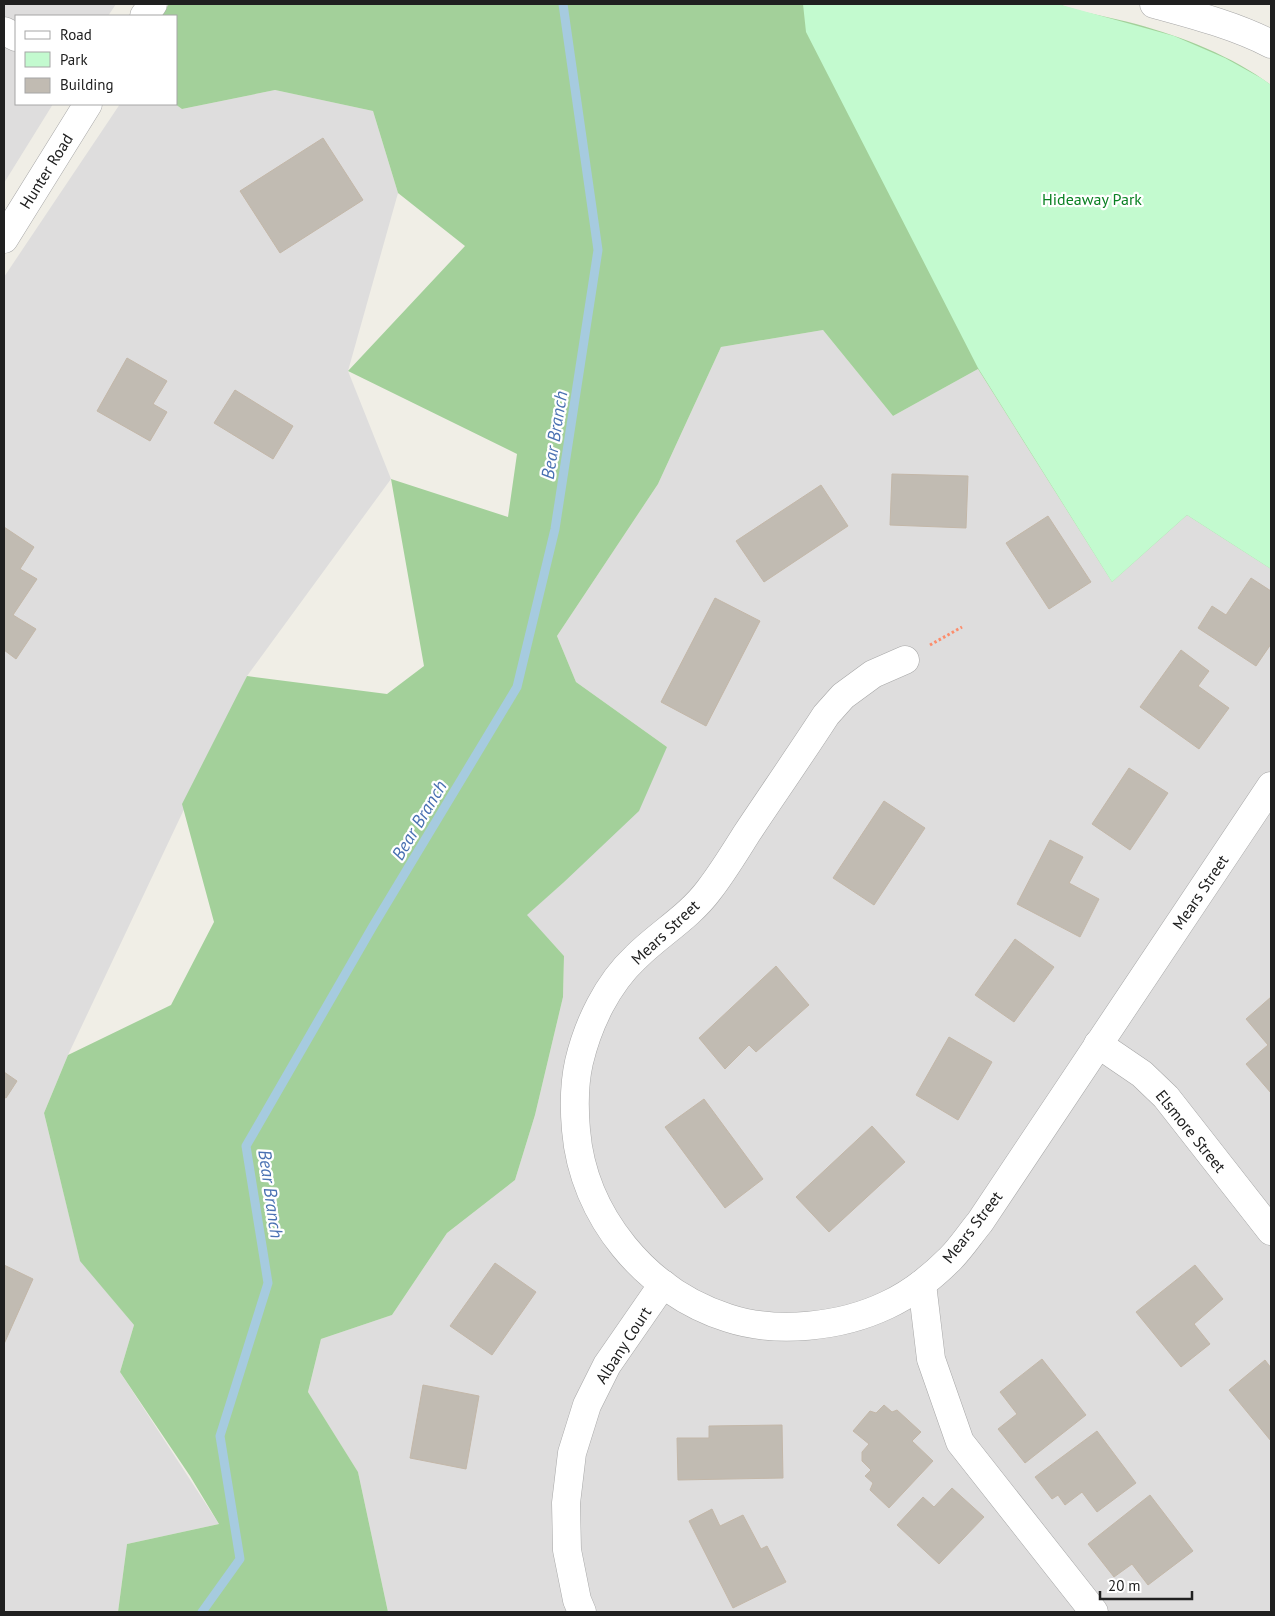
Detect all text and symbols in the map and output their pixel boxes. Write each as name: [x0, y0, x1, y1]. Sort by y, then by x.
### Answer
legend: [15, 15, 178, 105]
text: Road: [60, 25, 92, 44]
text: Park: [60, 50, 88, 69]
text: Building: [60, 75, 114, 94]
street label: Hunter Road: [15, 130, 77, 212]
park label: Hideaway Park: [1042, 189, 1142, 209]
water label: Bear Branch: [536, 389, 572, 481]
water label: Bear Branch: [386, 776, 452, 864]
street label: Mears Street: [1168, 850, 1233, 933]
street label: Mears Street: [627, 895, 704, 969]
street label: Elsmore Street: [1152, 1086, 1231, 1177]
water label: Bear Branch: [253, 1148, 289, 1240]
street label: Mears Street: [938, 1186, 1007, 1267]
street label: Albany Court: [591, 1302, 656, 1387]
scale bar: [1100, 1568, 1192, 1600]
text: 20 m: [1108, 1576, 1141, 1595]

